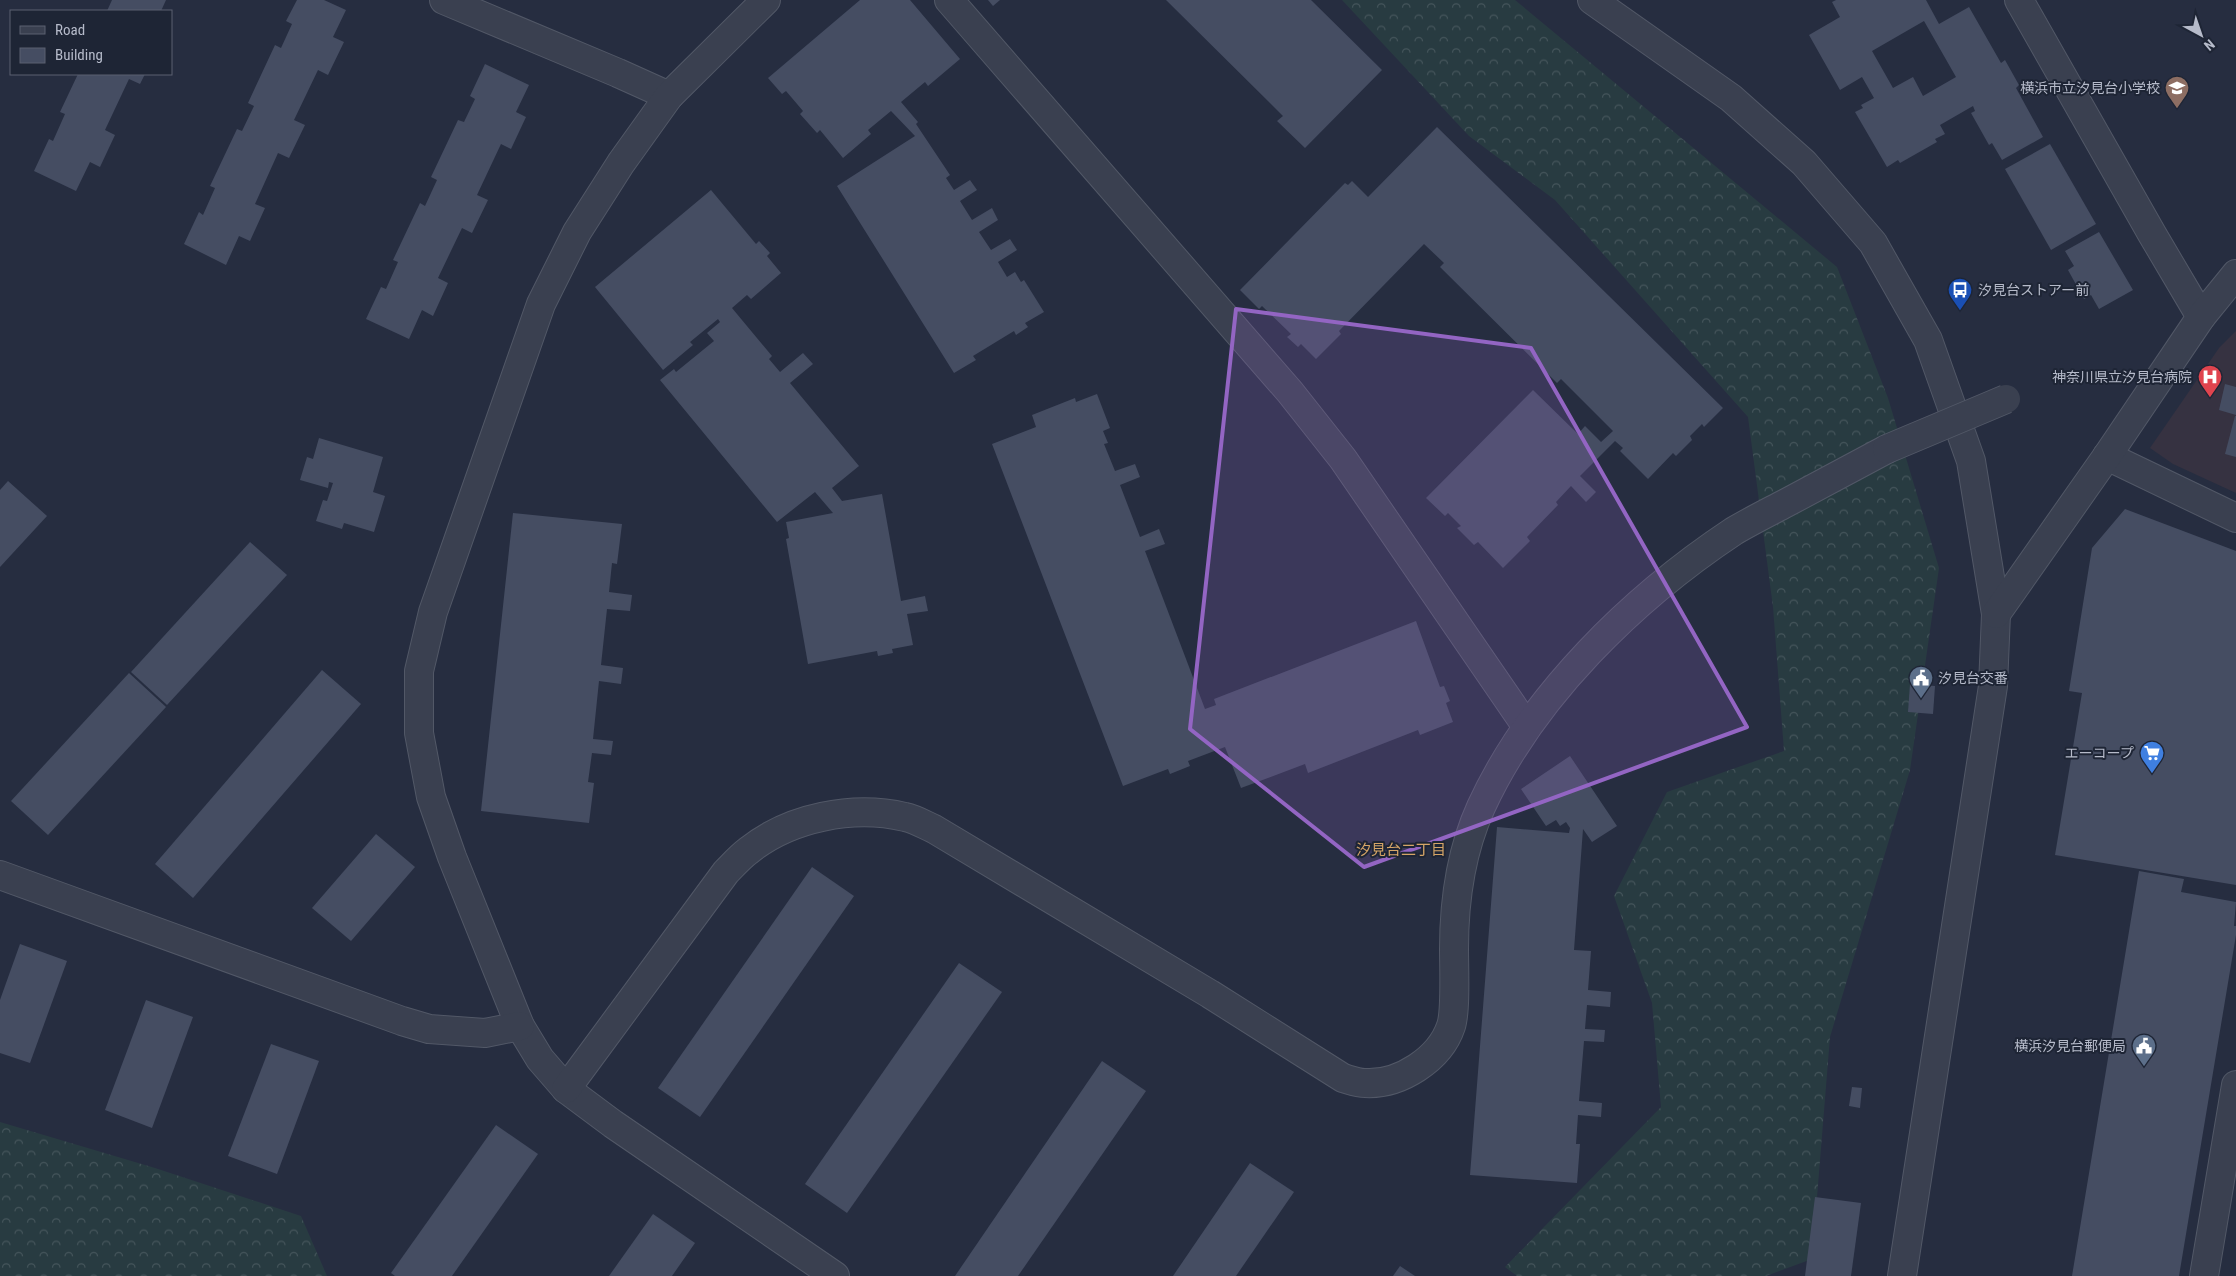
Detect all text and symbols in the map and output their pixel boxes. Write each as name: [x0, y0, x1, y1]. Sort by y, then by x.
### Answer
legend: [10, 10, 172, 75]
north arrow: [2176, 10, 2226, 60]
text: Road: [55, 21, 85, 39]
text: N: [2201, 36, 2218, 54]
text: Building: [55, 46, 103, 64]
school or university icon: 横浜市立汐見台小学校: [2164, 75, 2190, 109]
place label: 横浜市立汐見台小学校: [2020, 80, 2160, 96]
bus stop icon: 汐見台ストアー前: [1947, 277, 1973, 311]
place label: 汐見台ストアー前: [1978, 282, 2089, 298]
hospital icon: 神奈川県立汐見台病院: [2197, 364, 2223, 398]
place label: 神奈川県立汐見台病院: [2052, 369, 2192, 385]
public building icon: 汐見台交番: [1908, 665, 1934, 699]
place label: 汐見台交番: [1938, 670, 2008, 686]
supermarket icon: エーコープ: [2139, 740, 2165, 774]
place label: エーコープ: [2065, 745, 2134, 761]
district label: 汐見台二丁目: [1356, 841, 1446, 859]
public building icon: 横浜汐見台郵便局: [2131, 1033, 2157, 1067]
place label: 横浜汐見台郵便局: [2014, 1038, 2126, 1054]

